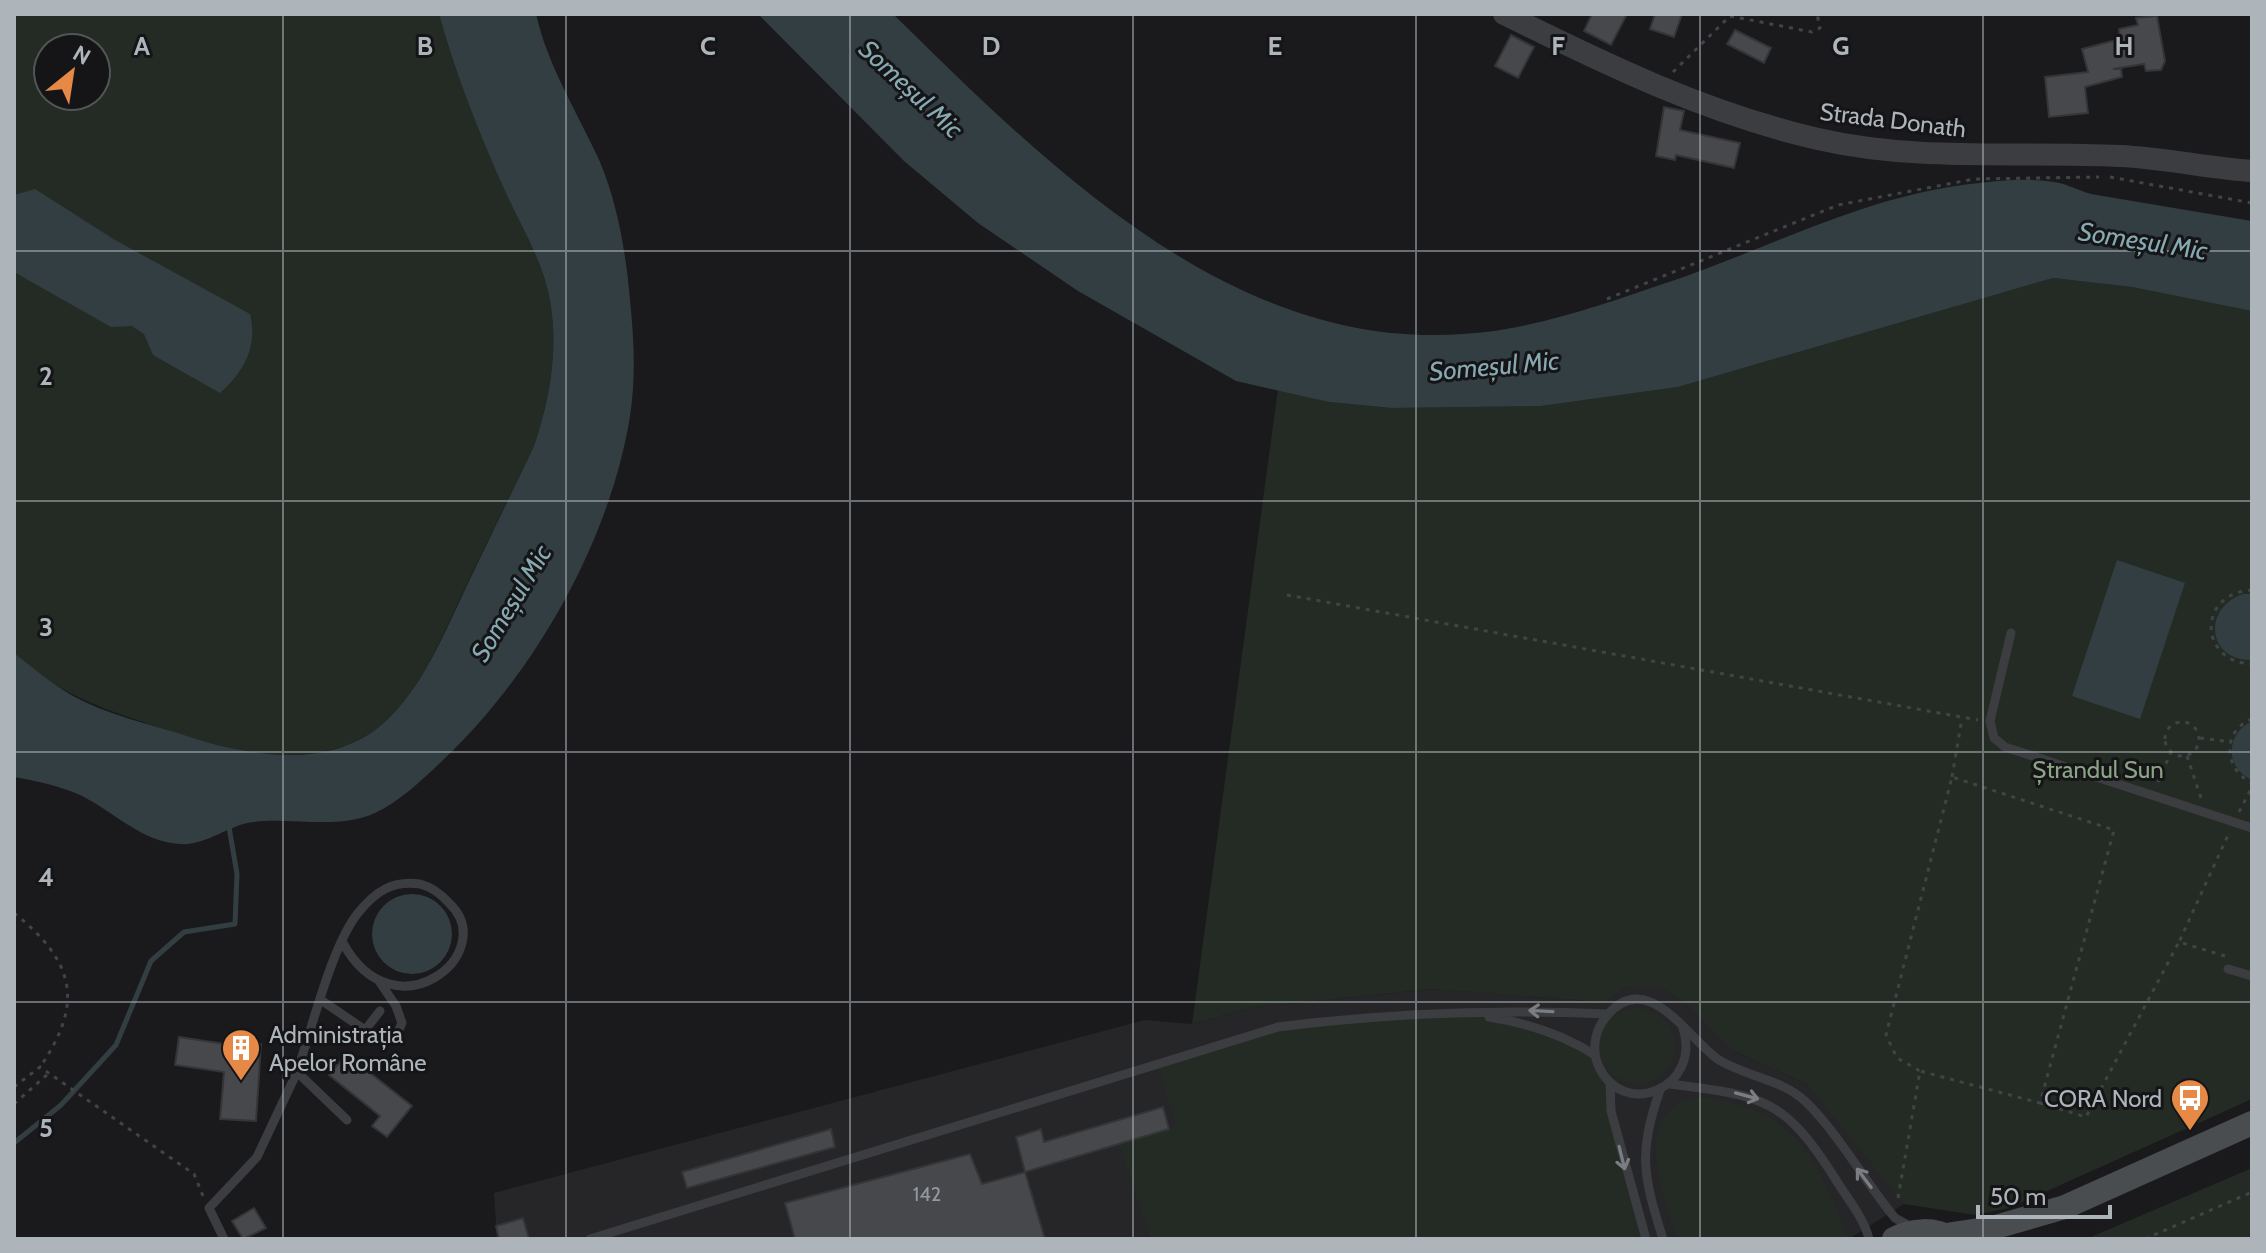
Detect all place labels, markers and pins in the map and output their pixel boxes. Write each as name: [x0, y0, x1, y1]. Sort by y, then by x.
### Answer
place label: Administrația Apelor Române: [269, 1020, 427, 1077]
building icon: Administrația Apelor Române: [220, 1027, 262, 1082]
bus stop icon: CORA Nord: [2169, 1077, 2211, 1132]
place label: CORA Nord: [2044, 1084, 2162, 1113]

